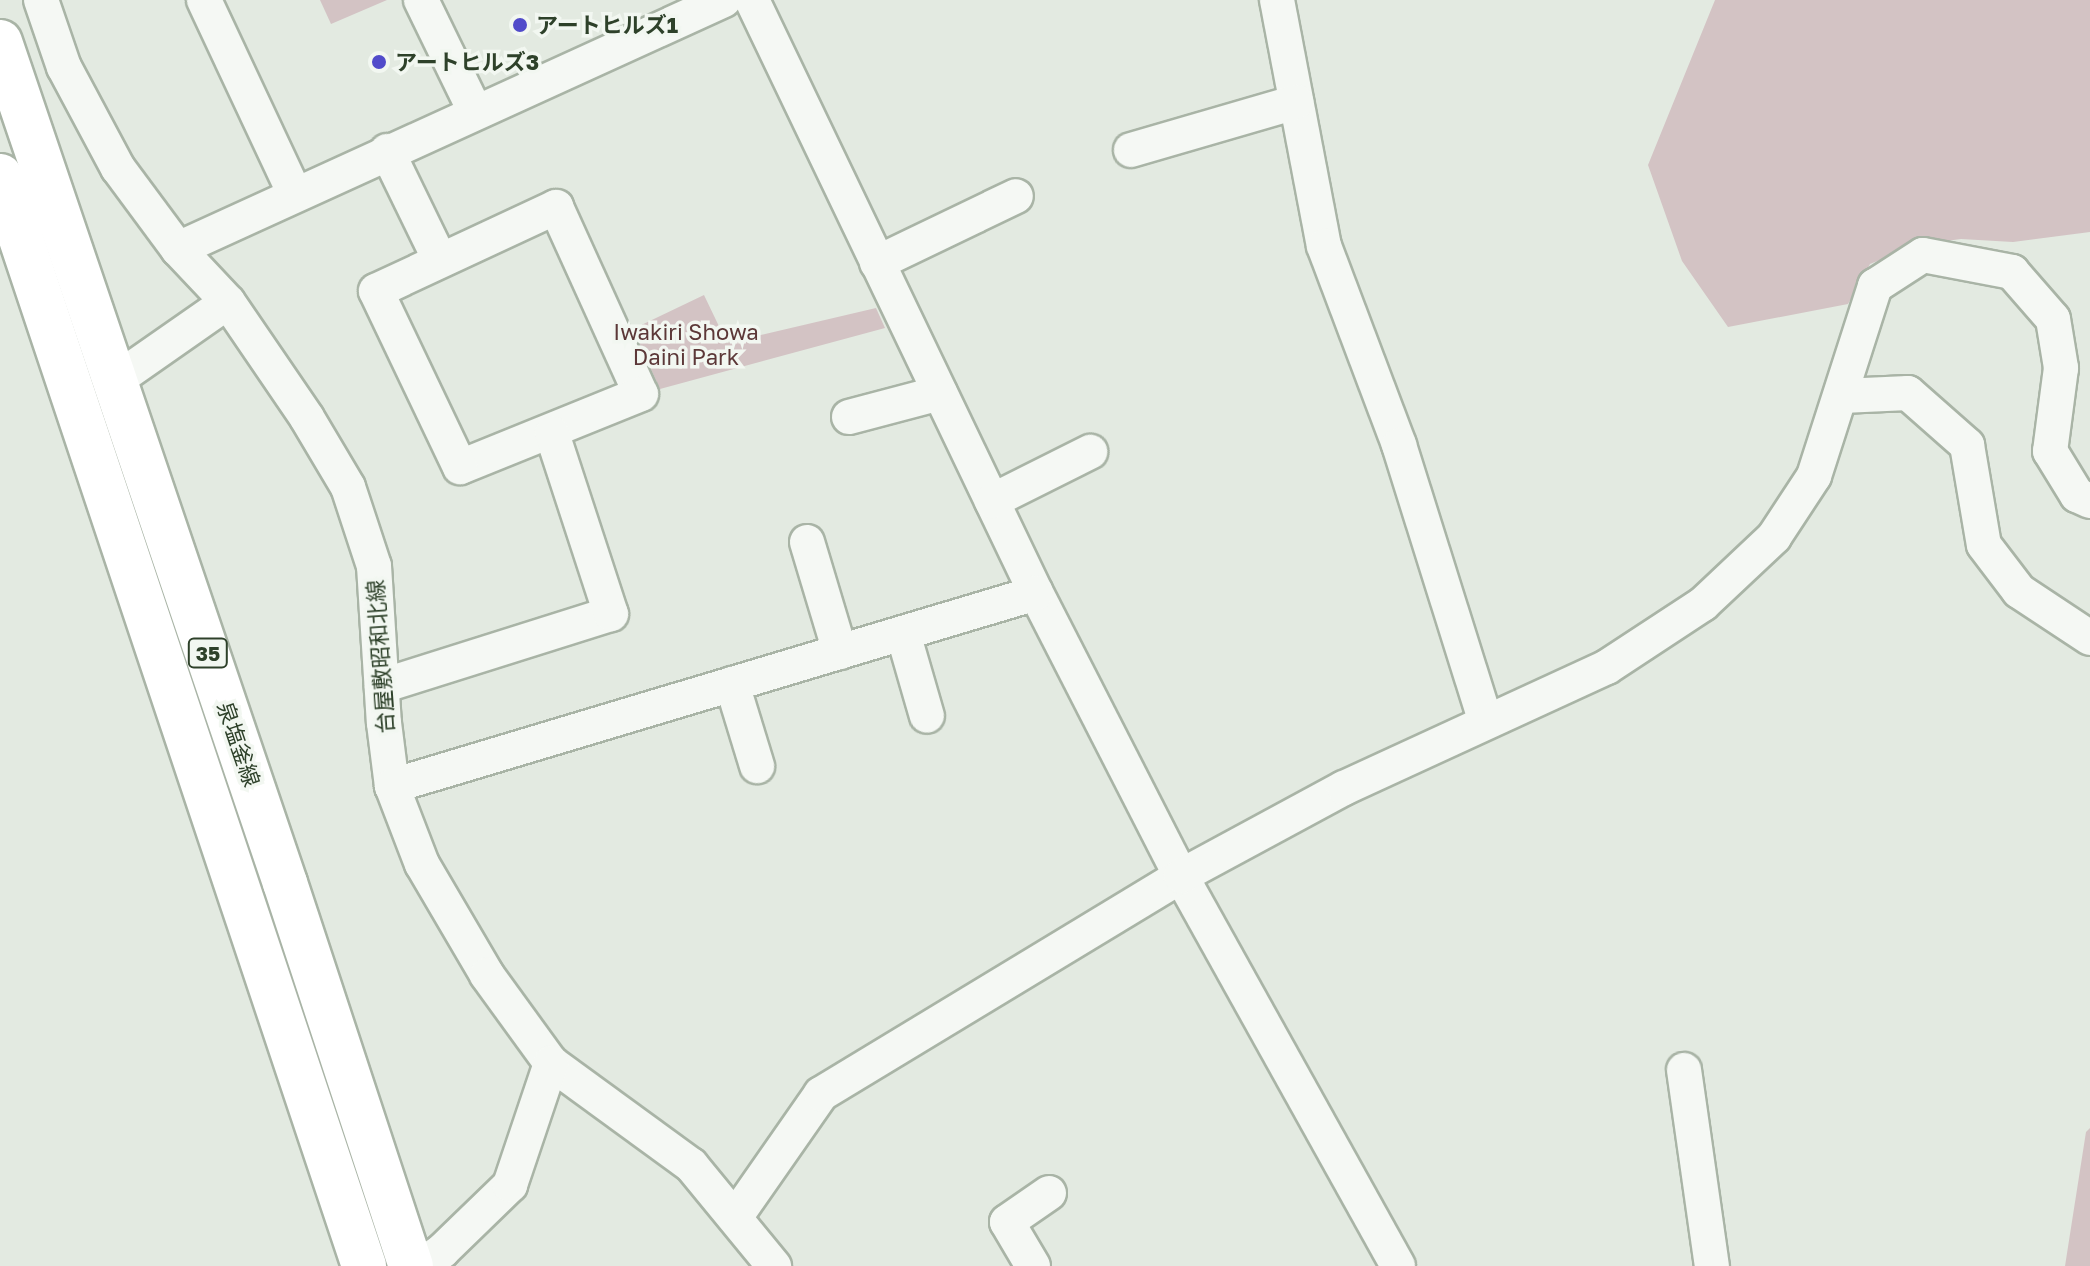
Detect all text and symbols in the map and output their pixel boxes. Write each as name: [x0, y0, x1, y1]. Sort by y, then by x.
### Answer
place label: アートヒルズ1: [536, 12, 678, 38]
marker: アートヒルズ1: [511, 16, 529, 34]
place label: アートヒルズ3: [395, 49, 539, 75]
marker: アートヒルズ3: [370, 53, 388, 71]
park label: Iwakiri Showa Daini Park: [613, 318, 759, 370]
street label: 台屋敷昭和北線: [361, 579, 399, 735]
road number: 35: [186, 637, 230, 669]
street label: 泉塩釜線: [212, 698, 266, 790]

